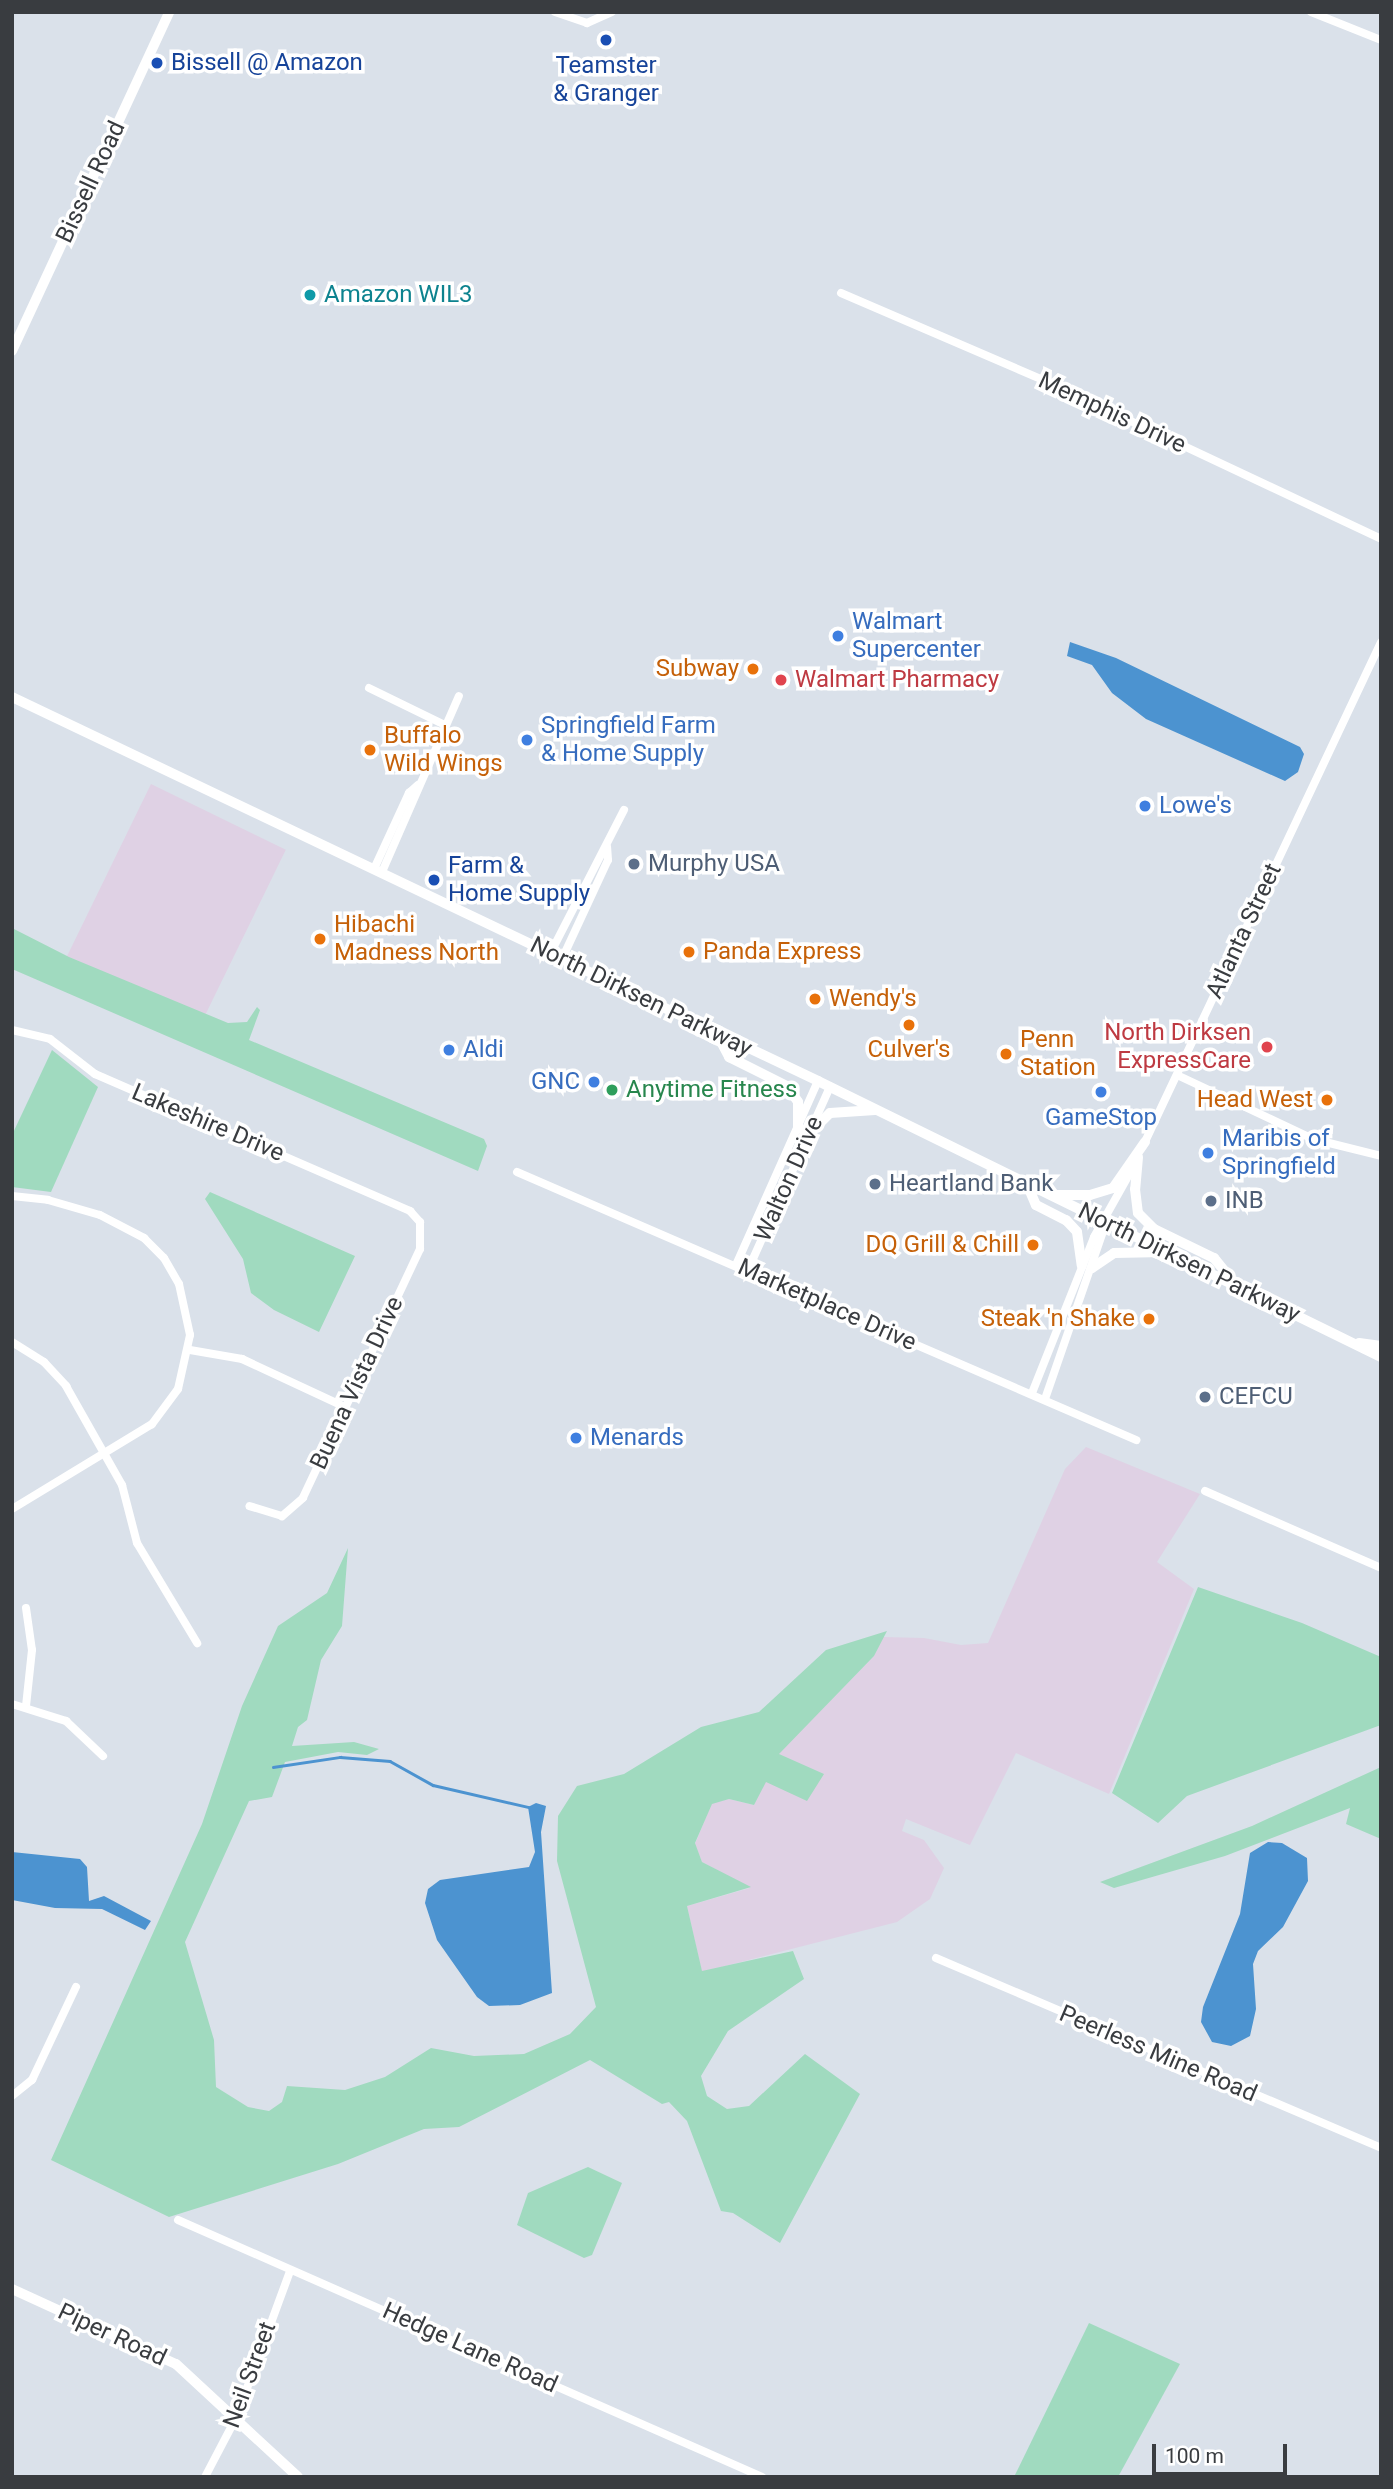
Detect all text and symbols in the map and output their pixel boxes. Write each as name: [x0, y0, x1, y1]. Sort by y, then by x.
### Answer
marker: Teamster & Granger: [598, 32, 614, 48]
place label: Bissell @ Amazon: [171, 49, 363, 77]
place label: Teamster & Granger: [553, 52, 659, 108]
marker: Bissell @ Amazon: [149, 55, 165, 71]
street label: Bissell Road: [50, 117, 132, 247]
place label: Amazon WIL3: [324, 281, 473, 309]
marker: Amazon WIL3: [302, 287, 318, 303]
street label: Memphis Drive: [1034, 366, 1190, 460]
place label: Walmart Supercenter: [852, 608, 981, 664]
marker: Walmart Supercenter: [830, 628, 846, 644]
place label: Subway: [656, 655, 739, 683]
marker: Subway: [745, 661, 761, 677]
place label: Walmart Pharmacy: [795, 666, 999, 694]
marker: Walmart Pharmacy: [773, 672, 789, 688]
place label: Springfield Farm & Home Supply: [541, 712, 716, 768]
place label: Buffalo Wild Wings: [384, 722, 503, 778]
marker: Springfield Farm & Home Supply: [519, 732, 535, 748]
marker: Buffalo Wild Wings: [362, 742, 378, 758]
place label: Lowe's: [1159, 792, 1232, 820]
marker: Lowe's: [1137, 798, 1153, 814]
place label: Murphy USA: [648, 850, 780, 878]
place label: Farm & Home Supply: [448, 852, 590, 908]
marker: Murphy USA: [626, 856, 642, 872]
street label: Atlanta Street: [1200, 859, 1288, 1003]
marker: Farm & Home Supply: [426, 872, 442, 888]
place label: Hibachi Madness North: [334, 911, 499, 967]
marker: Hibachi Madness North: [312, 931, 328, 947]
street label: North Dirksen Parkway: [525, 931, 757, 1063]
place label: Panda Express: [703, 938, 861, 966]
marker: Panda Express: [681, 944, 697, 960]
place label: Wendy's: [829, 985, 917, 1013]
marker: Wendy's: [807, 991, 823, 1007]
marker: Culver's: [901, 1017, 917, 1033]
place label: North Dirksen ExpressCare: [1104, 1019, 1251, 1075]
place label: Penn Station: [1020, 1026, 1096, 1082]
place label: Aldi: [463, 1036, 504, 1064]
place label: Culver's: [868, 1036, 950, 1064]
marker: North Dirksen ExpressCare: [1257, 1037, 1277, 1057]
marker: Aldi: [441, 1042, 457, 1058]
marker: Penn Station: [998, 1046, 1014, 1062]
place label: GNC: [531, 1068, 580, 1096]
marker: GNC: [586, 1074, 602, 1090]
place label: Anytime Fitness: [626, 1076, 797, 1104]
street label: Lakeshire Drive: [128, 1078, 288, 1168]
marker: Anytime Fitness: [604, 1082, 620, 1098]
marker: GameStop: [1093, 1084, 1109, 1100]
place label: Head West: [1197, 1086, 1313, 1114]
marker: Head West: [1319, 1092, 1335, 1108]
place label: GameStop: [1045, 1104, 1157, 1132]
street label: Walton Drive: [749, 1112, 829, 1246]
place label: Maribis of Springfield: [1222, 1125, 1336, 1181]
marker: Maribis of Springfield: [1200, 1145, 1216, 1161]
place label: Heartland Bank: [889, 1170, 1054, 1198]
marker: Heartland Bank: [867, 1176, 883, 1192]
place label: INB: [1225, 1187, 1264, 1215]
marker: INB: [1203, 1193, 1219, 1209]
street label: North Dirksen Parkway: [1073, 1197, 1305, 1329]
place label: DQ Grill & Chill: [866, 1231, 1019, 1259]
marker: DQ Grill & Chill: [1025, 1237, 1041, 1253]
street label: Marketplace Drive: [733, 1253, 921, 1357]
street label: Buena Vista Drive: [304, 1292, 410, 1474]
place label: Steak 'n Shake: [981, 1305, 1135, 1333]
marker: Steak 'n Shake: [1141, 1311, 1157, 1327]
place label: CEFCU: [1219, 1383, 1293, 1411]
marker: CEFCU: [1197, 1389, 1213, 1405]
place label: Menards: [590, 1424, 684, 1452]
marker: Menards: [568, 1430, 584, 1446]
street label: Peerless Mine Road: [1055, 1999, 1261, 2109]
street label: Piper Road: [53, 2297, 171, 2373]
street label: Hedge Lane Road: [378, 2297, 562, 2399]
street label: Neil Street: [218, 2318, 282, 2432]
scale bar: [1155, 2430, 1290, 2474]
text: 100 m: [1165, 2444, 1224, 2468]

